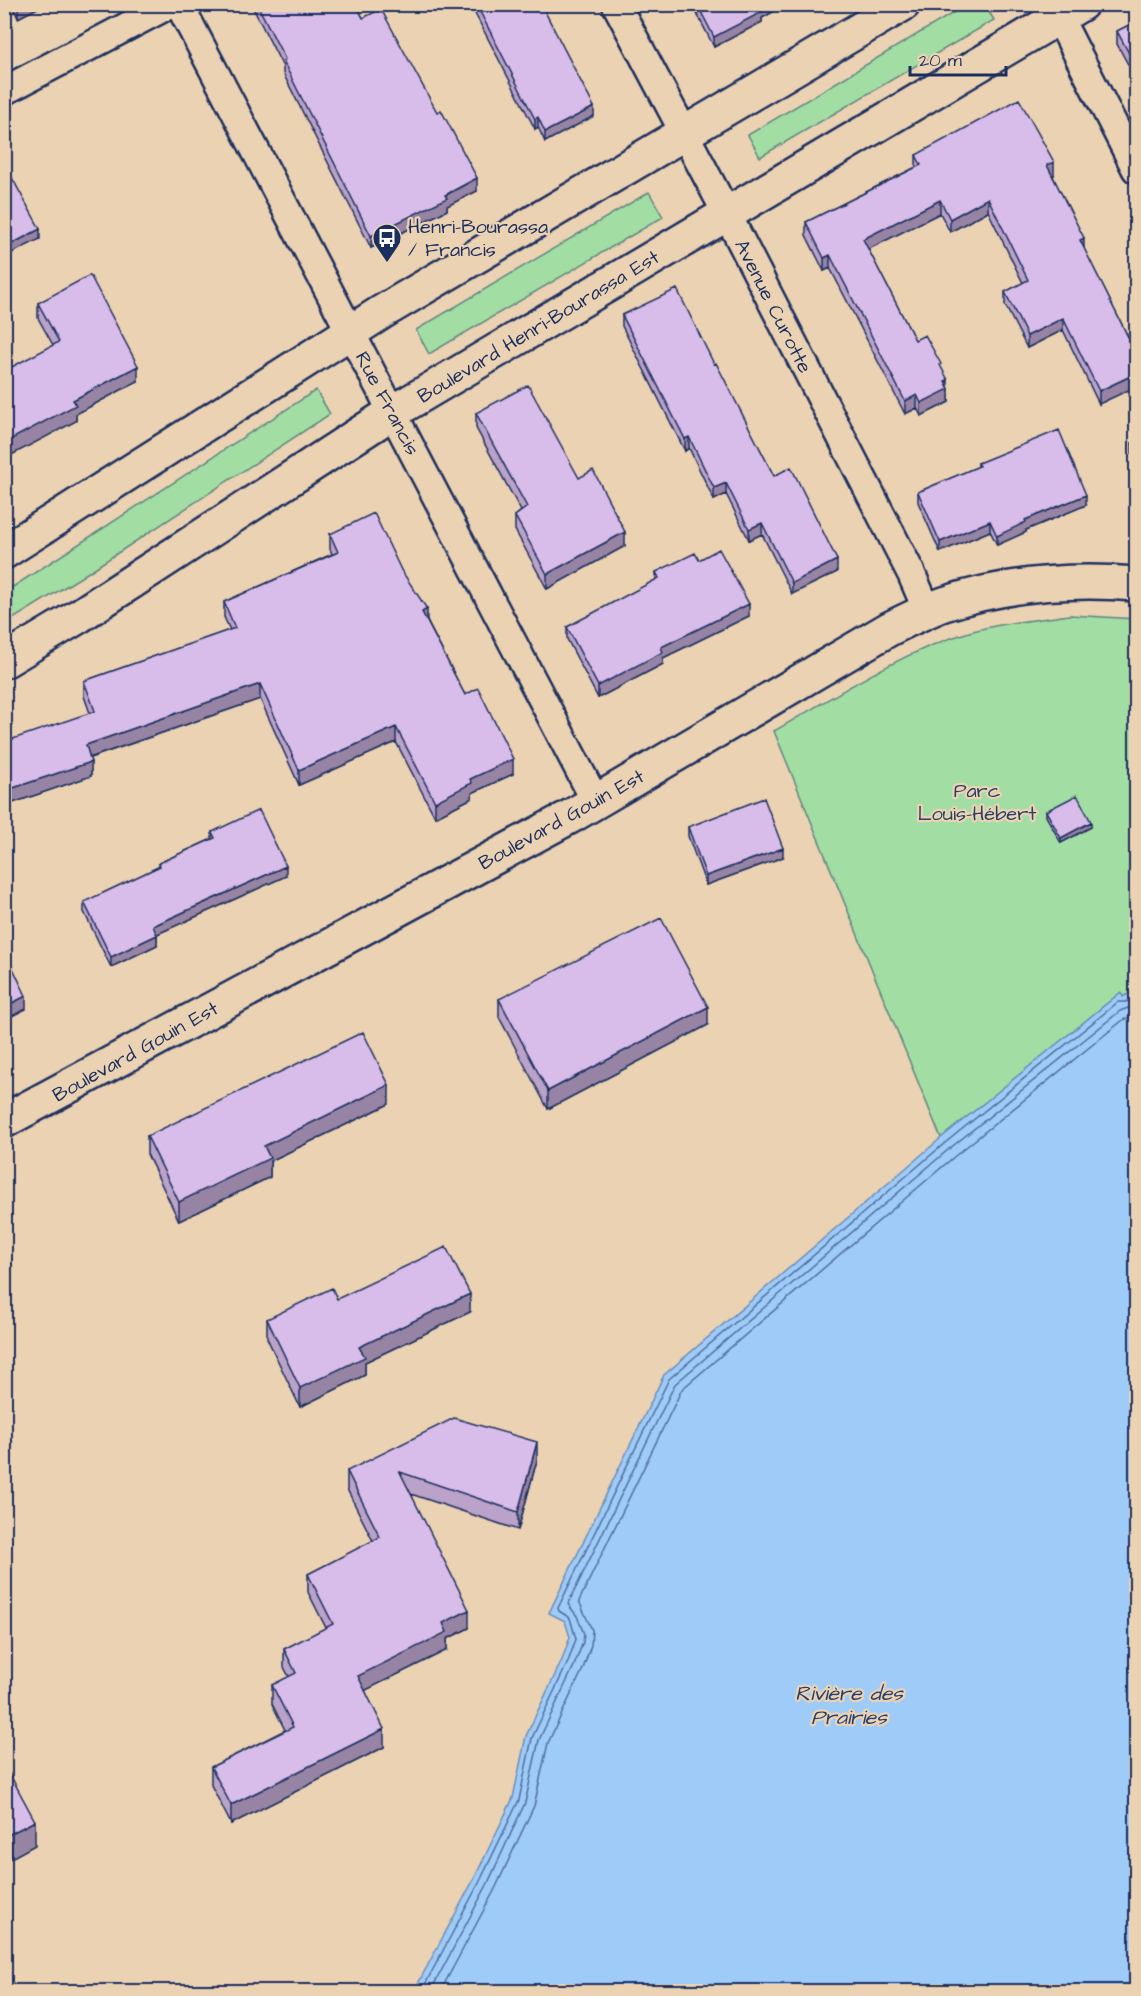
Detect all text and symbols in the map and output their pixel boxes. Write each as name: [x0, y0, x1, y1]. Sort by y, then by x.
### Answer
scale bar: [910, 39, 1006, 77]
text: 20 m: [919, 48, 962, 73]
place label: Henri-Bourassa / Francis: [408, 213, 548, 264]
bus stop icon: Henri-Bourassa / Francis: [371, 222, 403, 264]
street label: Avenue Curotte: [727, 235, 819, 378]
street label: Boulevard Henri-Bourassa Est: [412, 243, 665, 410]
street label: Rue Francis: [348, 347, 426, 460]
street label: Boulevard Gouin Est: [473, 763, 649, 877]
park label: Parc Louis-Hébert: [918, 777, 1036, 828]
street label: Boulevard Gouin Est: [47, 995, 223, 1109]
water label: Rivière des Prairies: [795, 1679, 904, 1732]

